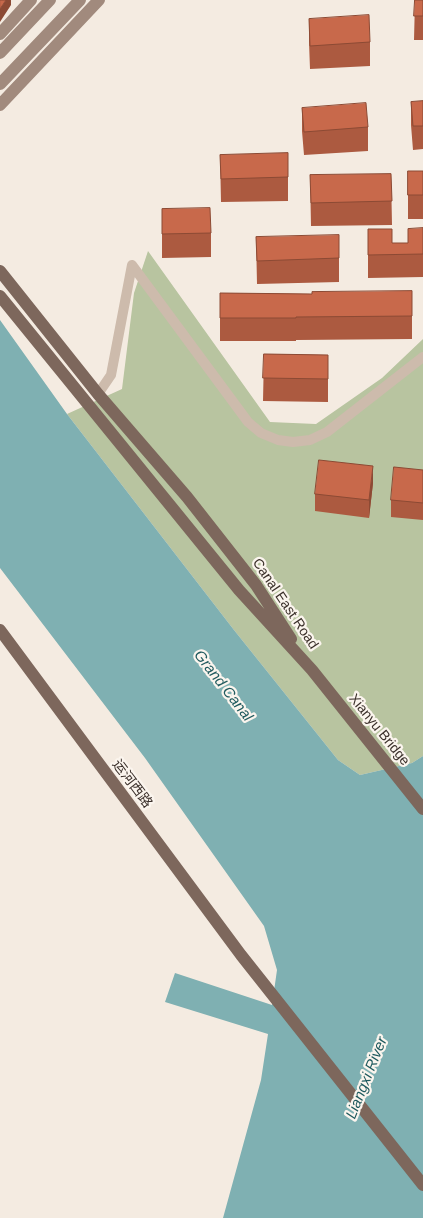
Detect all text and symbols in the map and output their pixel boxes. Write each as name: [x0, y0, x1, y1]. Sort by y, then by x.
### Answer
street label: Canal East Road: [248, 555, 322, 653]
water label: Grand Canal: [190, 647, 256, 725]
street label: Xianyu Bridge: [345, 691, 413, 769]
street label: 运河西路: [108, 757, 156, 811]
water label: Liangxi River: [342, 1034, 392, 1122]

